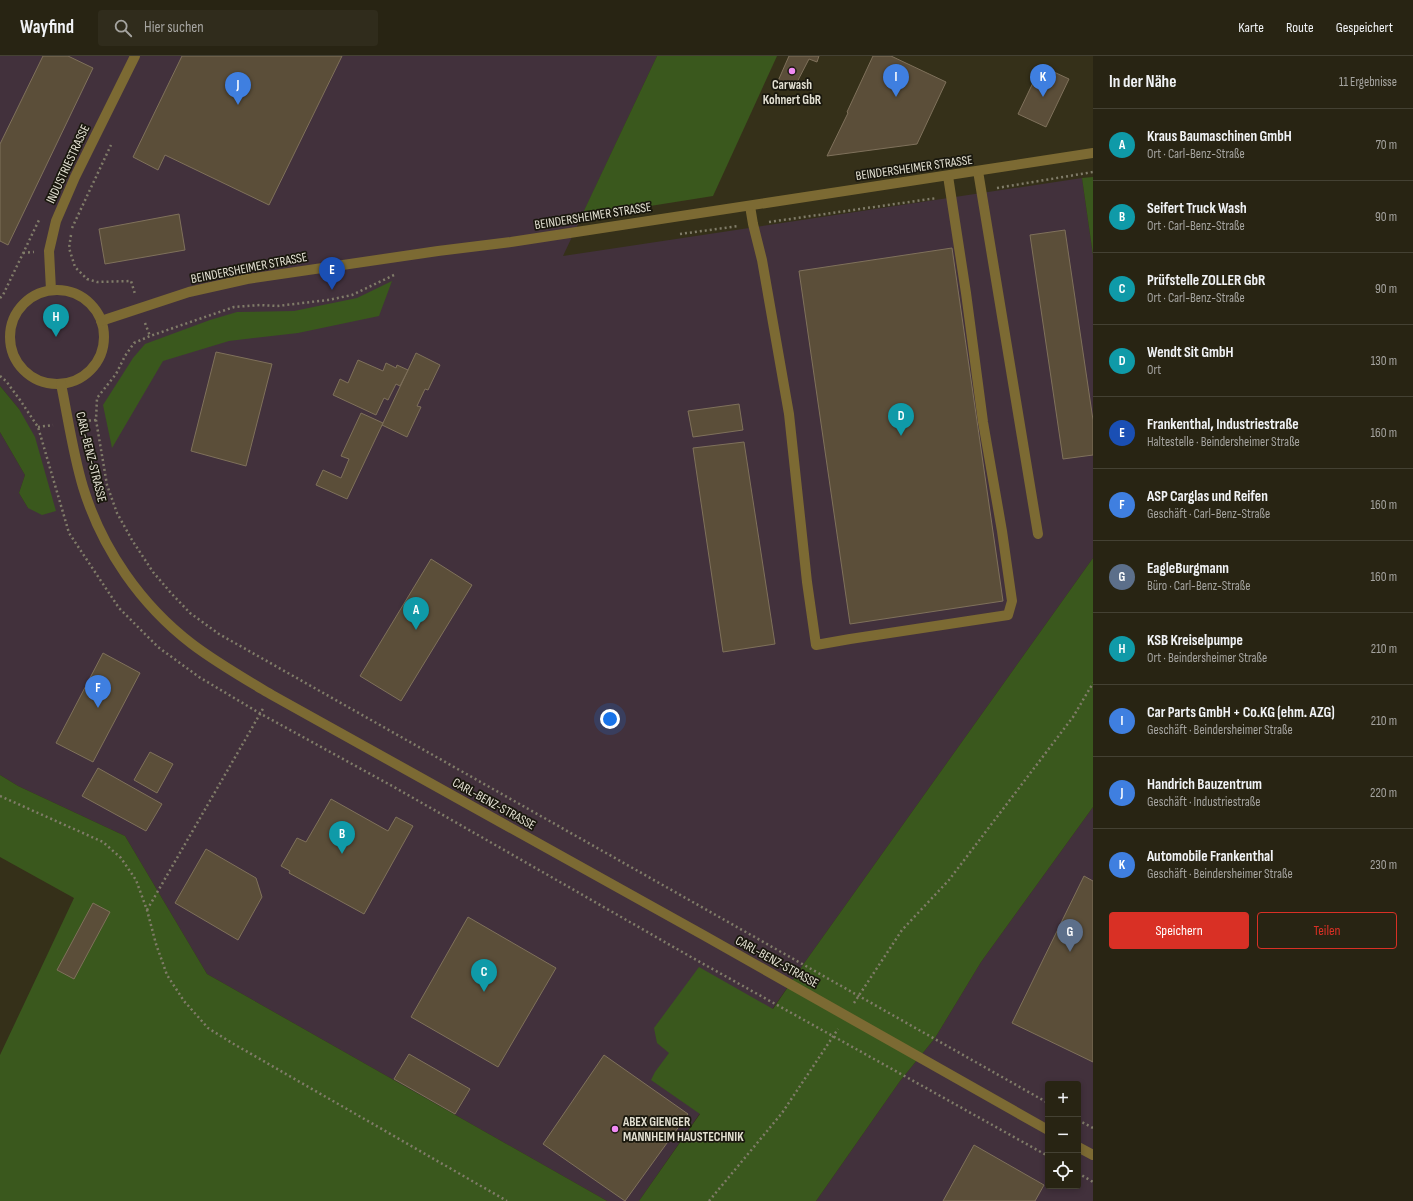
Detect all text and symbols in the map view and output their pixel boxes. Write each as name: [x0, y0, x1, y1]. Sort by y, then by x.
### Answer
search box: [98, 10, 378, 46]
text: Wayfind: [20, 16, 74, 39]
icon: search: [112, 17, 134, 39]
text: Hier suchen: [144, 18, 204, 37]
text: Karte: [1238, 19, 1264, 36]
text: Route: [1286, 19, 1314, 36]
text: Gespeichert: [1336, 19, 1393, 36]
pin: I: [883, 64, 909, 97]
pin: K: [1030, 64, 1056, 97]
marker: Carwash Kohnert GbR: [787, 66, 797, 76]
pin: J: [225, 72, 251, 105]
text: In der Nähe: [1109, 72, 1176, 92]
text: 11 Ergebnisse: [1339, 74, 1397, 90]
place label: Carwash Kohnert GbR: [763, 77, 822, 108]
street label: INDUSTRIESTRASSE: [43, 122, 93, 206]
text: Kraus Baumaschinen GmbH: [1147, 127, 1292, 146]
text: A: [1119, 137, 1125, 153]
text: 70 m: [1376, 137, 1397, 153]
text: Ort · Carl-Benz-Straße: [1147, 146, 1245, 162]
street label: BEINDERSHEIMER STRASSE: [854, 152, 974, 184]
street label: BEINDERSHEIMER STRASSE: [533, 199, 653, 233]
text: Seifert Truck Wash: [1147, 199, 1247, 218]
text: B: [1119, 209, 1125, 225]
text: 90 m: [1375, 209, 1397, 225]
text: Ort · Carl-Benz-Straße: [1147, 218, 1245, 234]
street label: BEINDERSHEIMER STRASSE: [190, 249, 308, 287]
pin: E: [319, 257, 345, 290]
text: Prüfstelle ZOLLER GbR: [1147, 271, 1265, 290]
text: C: [1119, 281, 1125, 297]
text: 90 m: [1375, 281, 1397, 297]
text: Ort · Carl-Benz-Straße: [1147, 290, 1245, 306]
pin: H: [43, 304, 69, 337]
text: Wendt Sit GmbH: [1147, 343, 1233, 362]
text: D: [1119, 353, 1125, 369]
text: 130 m: [1371, 353, 1397, 369]
text: Ort: [1147, 362, 1161, 378]
pin: D: [888, 403, 914, 436]
street label: CARL-BENZ-STRASSE: [72, 410, 110, 504]
text: Frankenthal, Industriestraße: [1147, 415, 1299, 434]
text: E: [1119, 425, 1125, 441]
text: 160 m: [1371, 425, 1397, 441]
text: Haltestelle · Beindersheimer Straße: [1147, 434, 1300, 450]
text: ASP Carglas und Reifen: [1147, 487, 1268, 506]
text: F: [1119, 497, 1125, 513]
text: 160 m: [1371, 497, 1397, 513]
text: Geschäft · Carl-Benz-Straße: [1147, 506, 1270, 522]
text: EagleBurgmann: [1147, 559, 1229, 578]
text: G: [1119, 569, 1125, 585]
text: 160 m: [1371, 569, 1397, 585]
text: Büro · Carl-Benz-Straße: [1147, 578, 1251, 594]
pin: A: [403, 597, 429, 630]
text: KSB Kreiselpumpe: [1147, 631, 1243, 650]
text: H: [1119, 641, 1125, 657]
text: 210 m: [1371, 641, 1397, 657]
text: Ort · Beindersheimer Straße: [1147, 650, 1267, 666]
pin: F: [85, 675, 111, 708]
text: Car Parts GmbH + Co.KG (ehm. AZG): [1147, 703, 1335, 722]
your location: [600, 709, 620, 729]
text: I: [1121, 713, 1123, 729]
text: 210 m: [1371, 713, 1397, 729]
text: Geschäft · Beindersheimer Straße: [1147, 722, 1293, 738]
street label: CARL-BENZ-STRASSE: [450, 775, 538, 833]
text: Handrich Bauzentrum: [1147, 775, 1262, 794]
text: J: [1121, 785, 1123, 801]
text: 220 m: [1370, 785, 1397, 801]
text: Geschäft · Industriestraße: [1147, 794, 1261, 810]
pin: B: [329, 821, 355, 854]
text: Automobile Frankenthal: [1147, 847, 1273, 866]
text: K: [1119, 857, 1125, 873]
text: 230 m: [1370, 857, 1397, 873]
text: Geschäft · Beindersheimer Straße: [1147, 866, 1293, 882]
button: Speichern: [1109, 912, 1249, 949]
button: Teilen: [1257, 912, 1397, 949]
pin: G: [1057, 919, 1083, 952]
street label: CARL-BENZ-STRASSE: [733, 933, 821, 991]
pin: C: [471, 959, 497, 992]
map controls: [1045, 1081, 1081, 1189]
button: +: [1045, 1081, 1081, 1117]
place label: ABEX GIENGER MANNHEIM HAUSTECHNIK: [622, 1114, 744, 1145]
button: −: [1045, 1117, 1081, 1153]
marker: ABEX GIENGER MANNHEIM HAUSTECHNIK: [610, 1124, 620, 1134]
button: locate: [1045, 1153, 1081, 1189]

